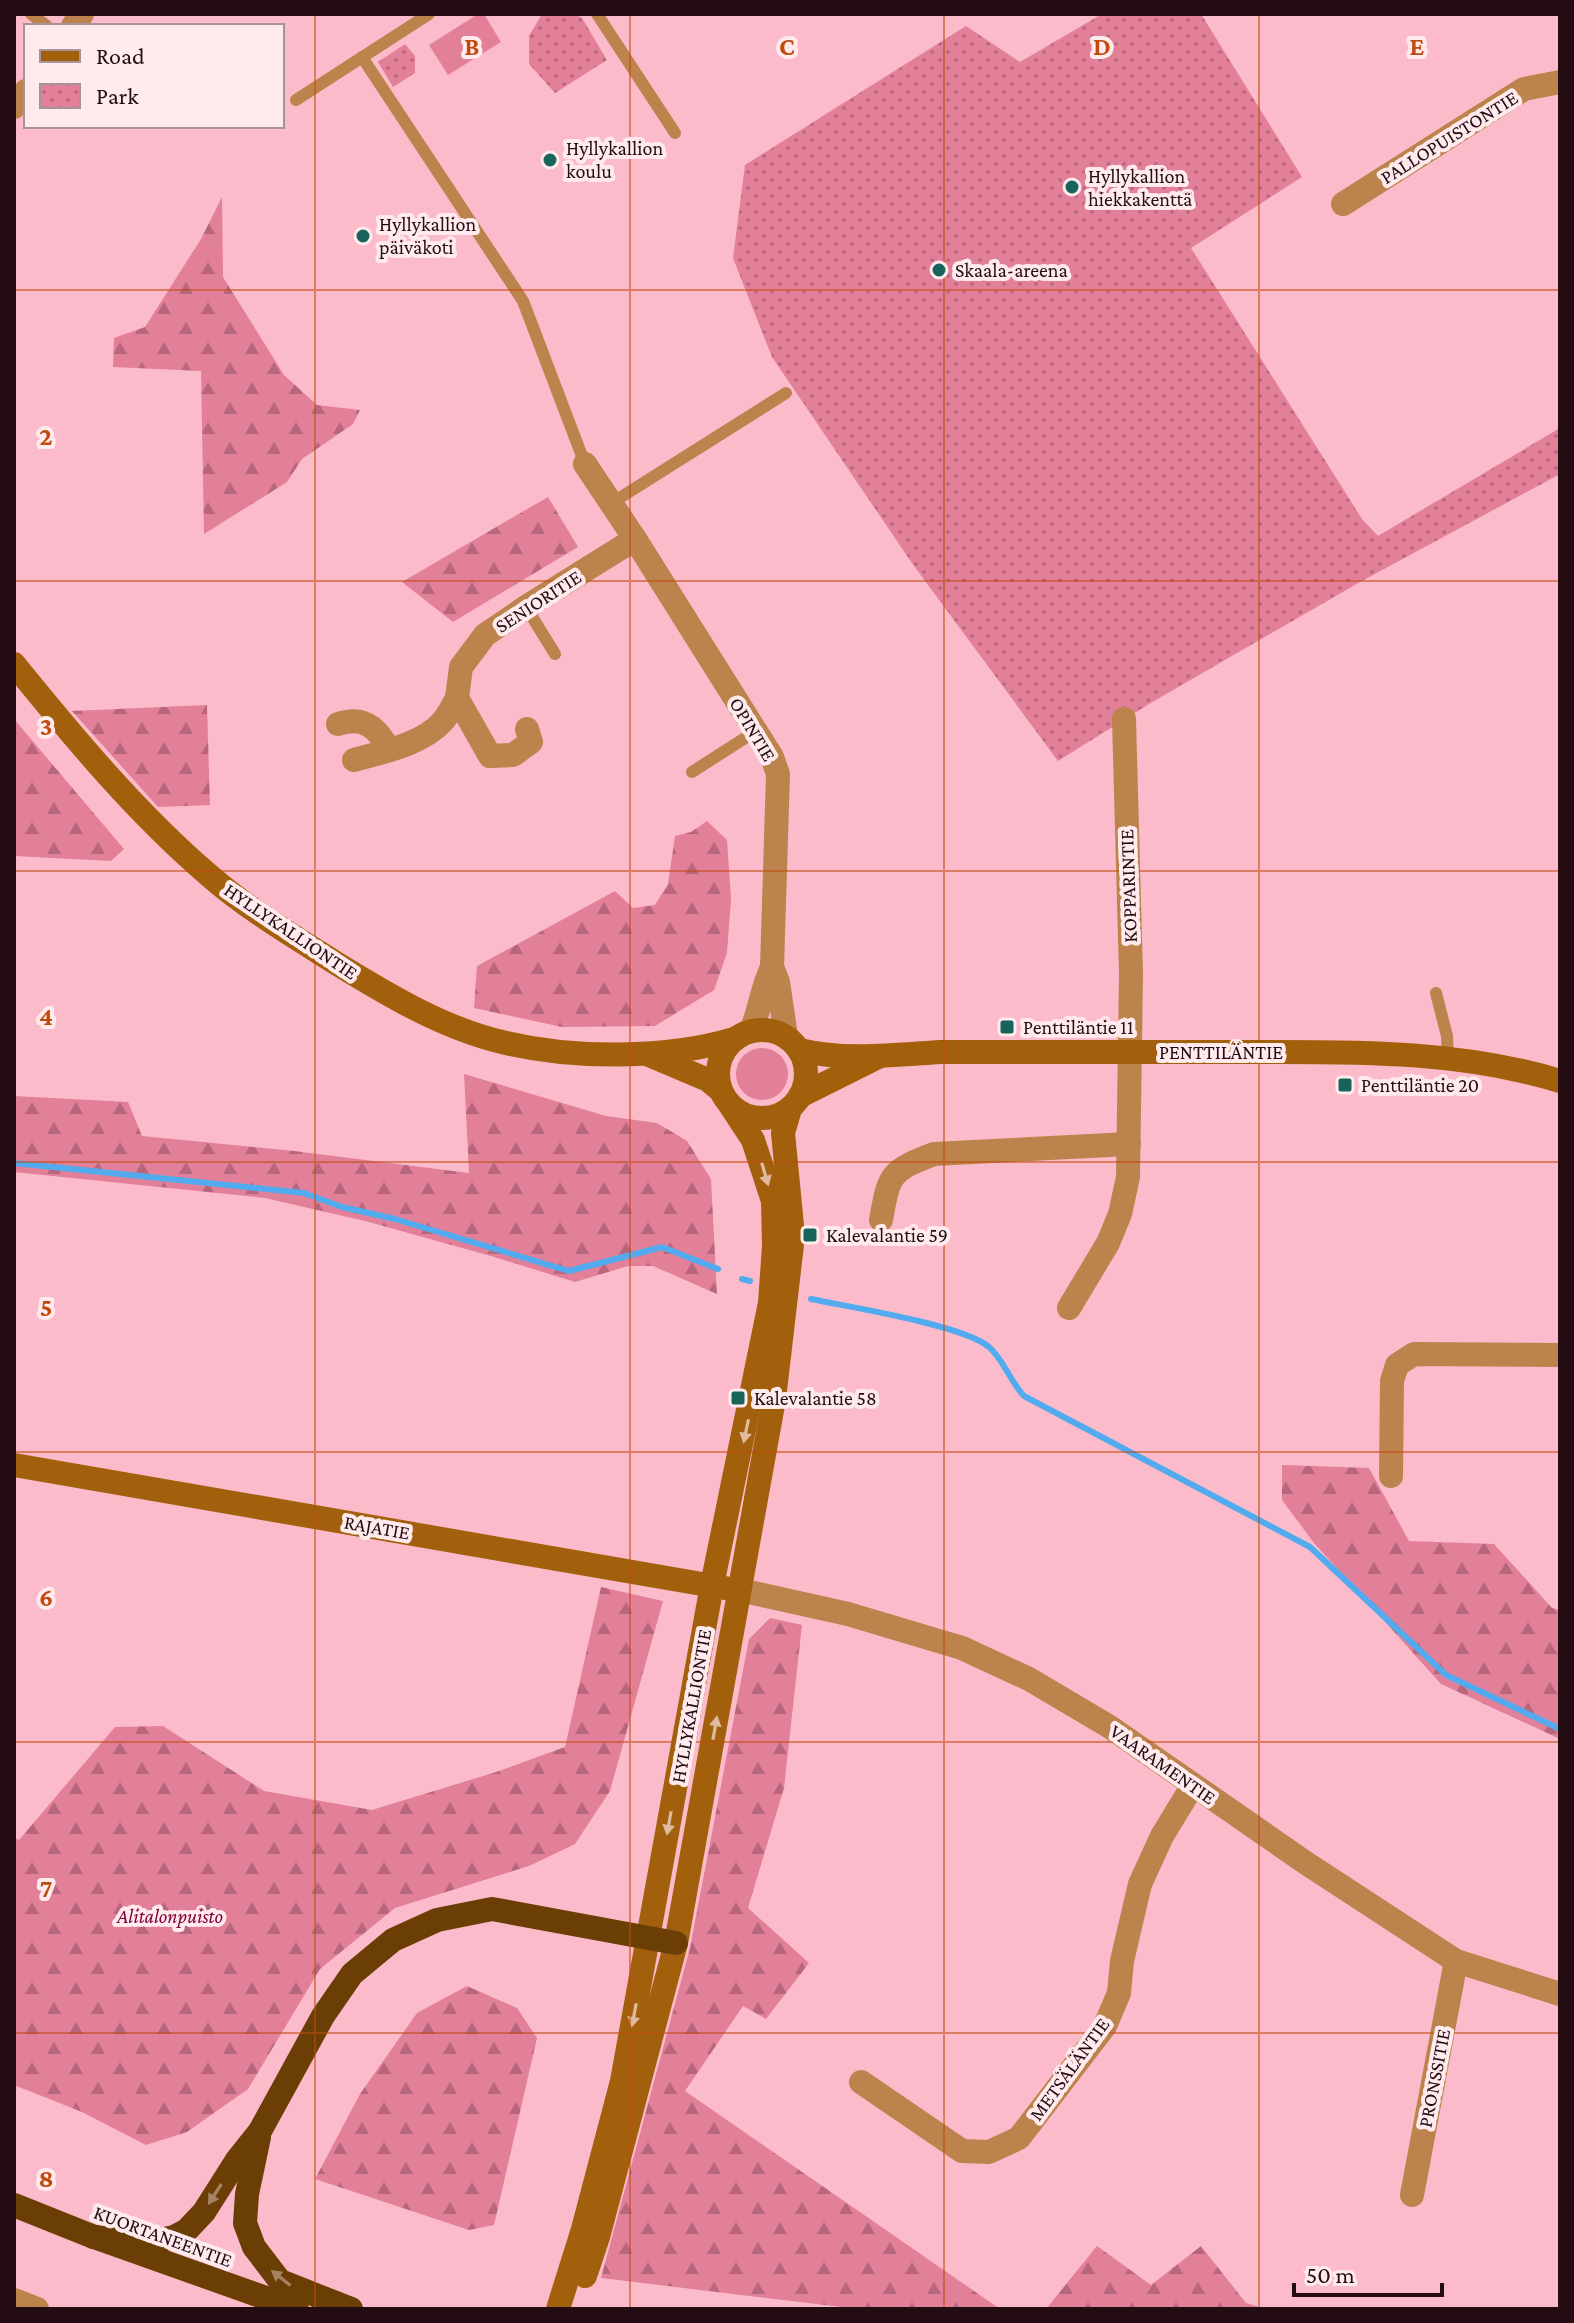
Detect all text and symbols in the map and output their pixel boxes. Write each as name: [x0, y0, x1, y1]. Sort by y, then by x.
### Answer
legend: [24, 24, 284, 128]
text: B: [464, 32, 480, 61]
text: C: [779, 32, 795, 61]
text: D: [1093, 32, 1111, 61]
text: E: [1410, 32, 1425, 61]
text: Road: [96, 42, 145, 69]
text: Park: [96, 82, 139, 109]
street label: PALLOPUISTONTIE: [1376, 86, 1522, 188]
place label: Hyllykallion koulu: [566, 137, 663, 182]
marker: Hyllykallion koulu: [541, 151, 559, 169]
place label: Hyllykallion hiekkakenttä: [1088, 165, 1192, 210]
marker: Hyllykallion hiekkakenttä: [1063, 178, 1081, 196]
place label: Hyllykallion päiväkoti: [379, 213, 476, 259]
marker: Hyllykallion päiväkoti: [354, 227, 372, 245]
place label: Skaala-areena: [955, 259, 1068, 281]
marker: Skaala-areena: [930, 261, 948, 279]
text: 2: [39, 422, 53, 451]
street label: SENIORITIE: [491, 565, 585, 637]
street label: OPINTIE: [725, 693, 781, 765]
text: 3: [40, 712, 52, 741]
street label: KOPPARINTIE: [1115, 829, 1141, 943]
street label: HYLLYKALLIONTIE: [220, 878, 362, 984]
text: 4: [39, 1002, 53, 1031]
place label: Penttiläntie 11: [1023, 1016, 1134, 1038]
marker: Penttiläntie 11: [998, 1018, 1016, 1036]
street label: PENTTILÄNTIE: [1159, 1041, 1283, 1063]
place label: Penttiläntie 20: [1361, 1074, 1479, 1096]
marker: Penttiläntie 20: [1336, 1076, 1354, 1094]
one-way arrow: [759, 1163, 772, 1187]
place label: Kalevalantie 59: [826, 1224, 948, 1246]
marker: Kalevalantie 59: [801, 1226, 819, 1244]
text: 5: [40, 1293, 52, 1322]
place label: Kalevalantie 58: [754, 1387, 877, 1409]
marker: Kalevalantie 58: [729, 1389, 747, 1407]
one-way arrow: [739, 1418, 751, 1443]
street label: RAJATIE: [342, 1510, 412, 1545]
text: 6: [39, 1583, 53, 1612]
street label: HYLLYKALLIONTIE: [667, 1627, 715, 1785]
one-way arrow: [709, 1715, 721, 1740]
street label: VAARAMENTIE: [1106, 1720, 1220, 1809]
one-way arrow: [663, 1811, 675, 1836]
text: 7: [40, 1874, 52, 1903]
park label: Alitalonpuisto: [116, 1905, 223, 1928]
one-way arrow: [628, 2002, 640, 2027]
street label: METSÄLÄNTIE: [1024, 2013, 1114, 2125]
street label: PRONSSITIE: [1414, 2027, 1454, 2129]
text: 8: [38, 2164, 54, 2193]
one-way arrow: [208, 2184, 223, 2205]
street label: KUORTANEENTIE: [91, 2201, 235, 2271]
scale bar: [1294, 2247, 1442, 2297]
text: 50 m: [1306, 2261, 1355, 2288]
one-way arrow: [271, 2270, 291, 2286]

